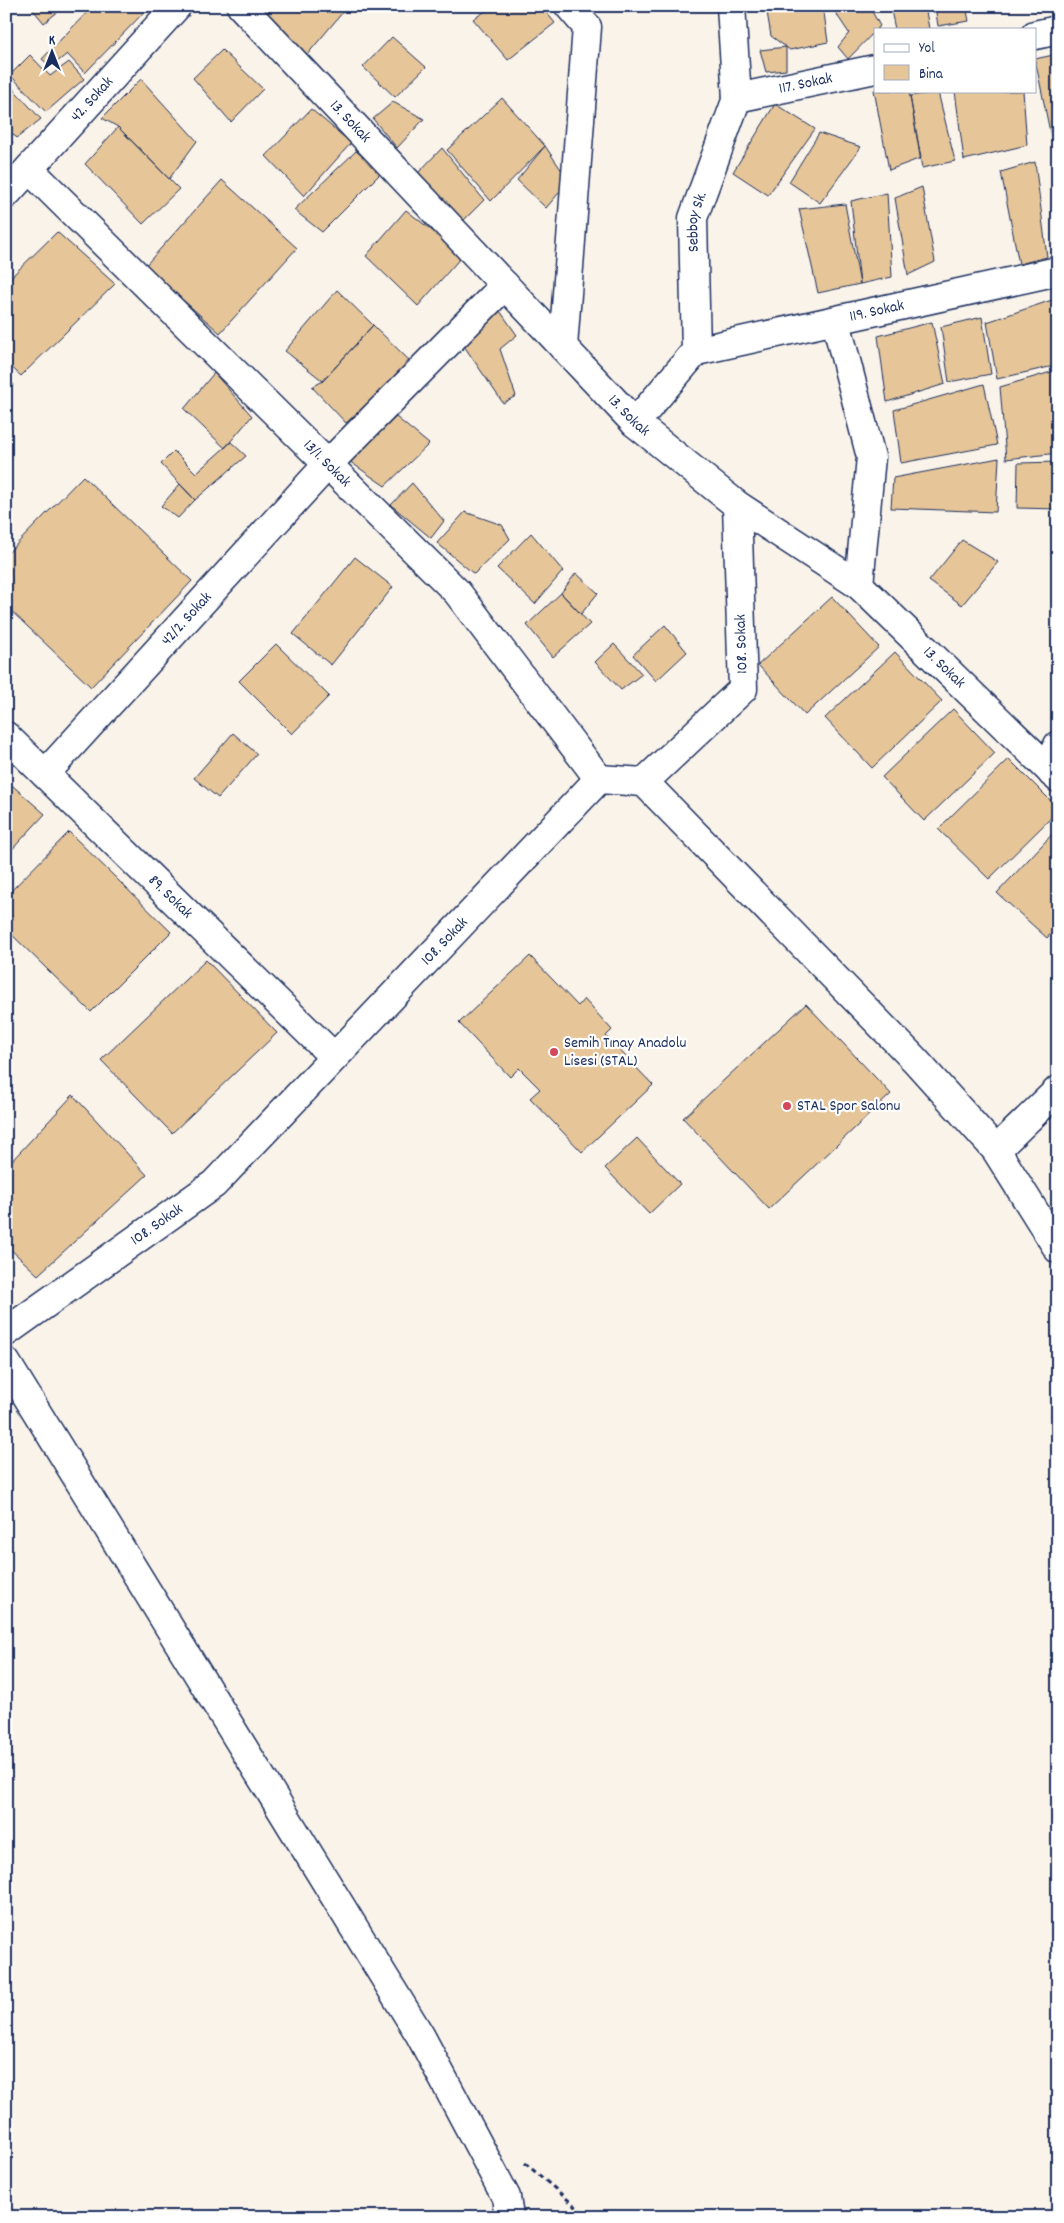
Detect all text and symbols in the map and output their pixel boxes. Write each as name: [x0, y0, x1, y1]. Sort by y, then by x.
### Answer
north arrow: [28, 28, 78, 78]
legend: [874, 28, 1036, 92]
text: K: [49, 31, 56, 51]
text: Yol: [919, 38, 935, 60]
text: Bina: [919, 64, 944, 86]
street label: 117. Sokak: [777, 67, 834, 100]
street label: 42. Sokak: [65, 71, 119, 127]
street label: 13. Sokak: [324, 95, 376, 148]
street label: Sebboy Sk.: [681, 188, 713, 252]
street label: 119. Sokak: [847, 294, 906, 328]
street label: 13. Sokak: [602, 389, 655, 442]
street label: 13/1. Sokak: [298, 434, 356, 493]
street label: 42/2. Sokak: [156, 587, 217, 651]
street label: 108. Sokak: [729, 614, 755, 674]
street label: 13. Sokak: [918, 641, 971, 694]
street label: 89. Sokak: [143, 869, 198, 924]
street label: 108. Sokak: [416, 912, 474, 971]
place label: Semih Tınay Anadolu Lisesi (STAL): [564, 1032, 686, 1073]
marker: Semih Tınay Anadolu Lisesi (STAL): [548, 1046, 560, 1058]
place label: STAL Spor Salonu: [797, 1095, 900, 1118]
marker: STAL Spor Salonu: [781, 1100, 793, 1112]
street label: 108. Sokak: [126, 1198, 188, 1251]

